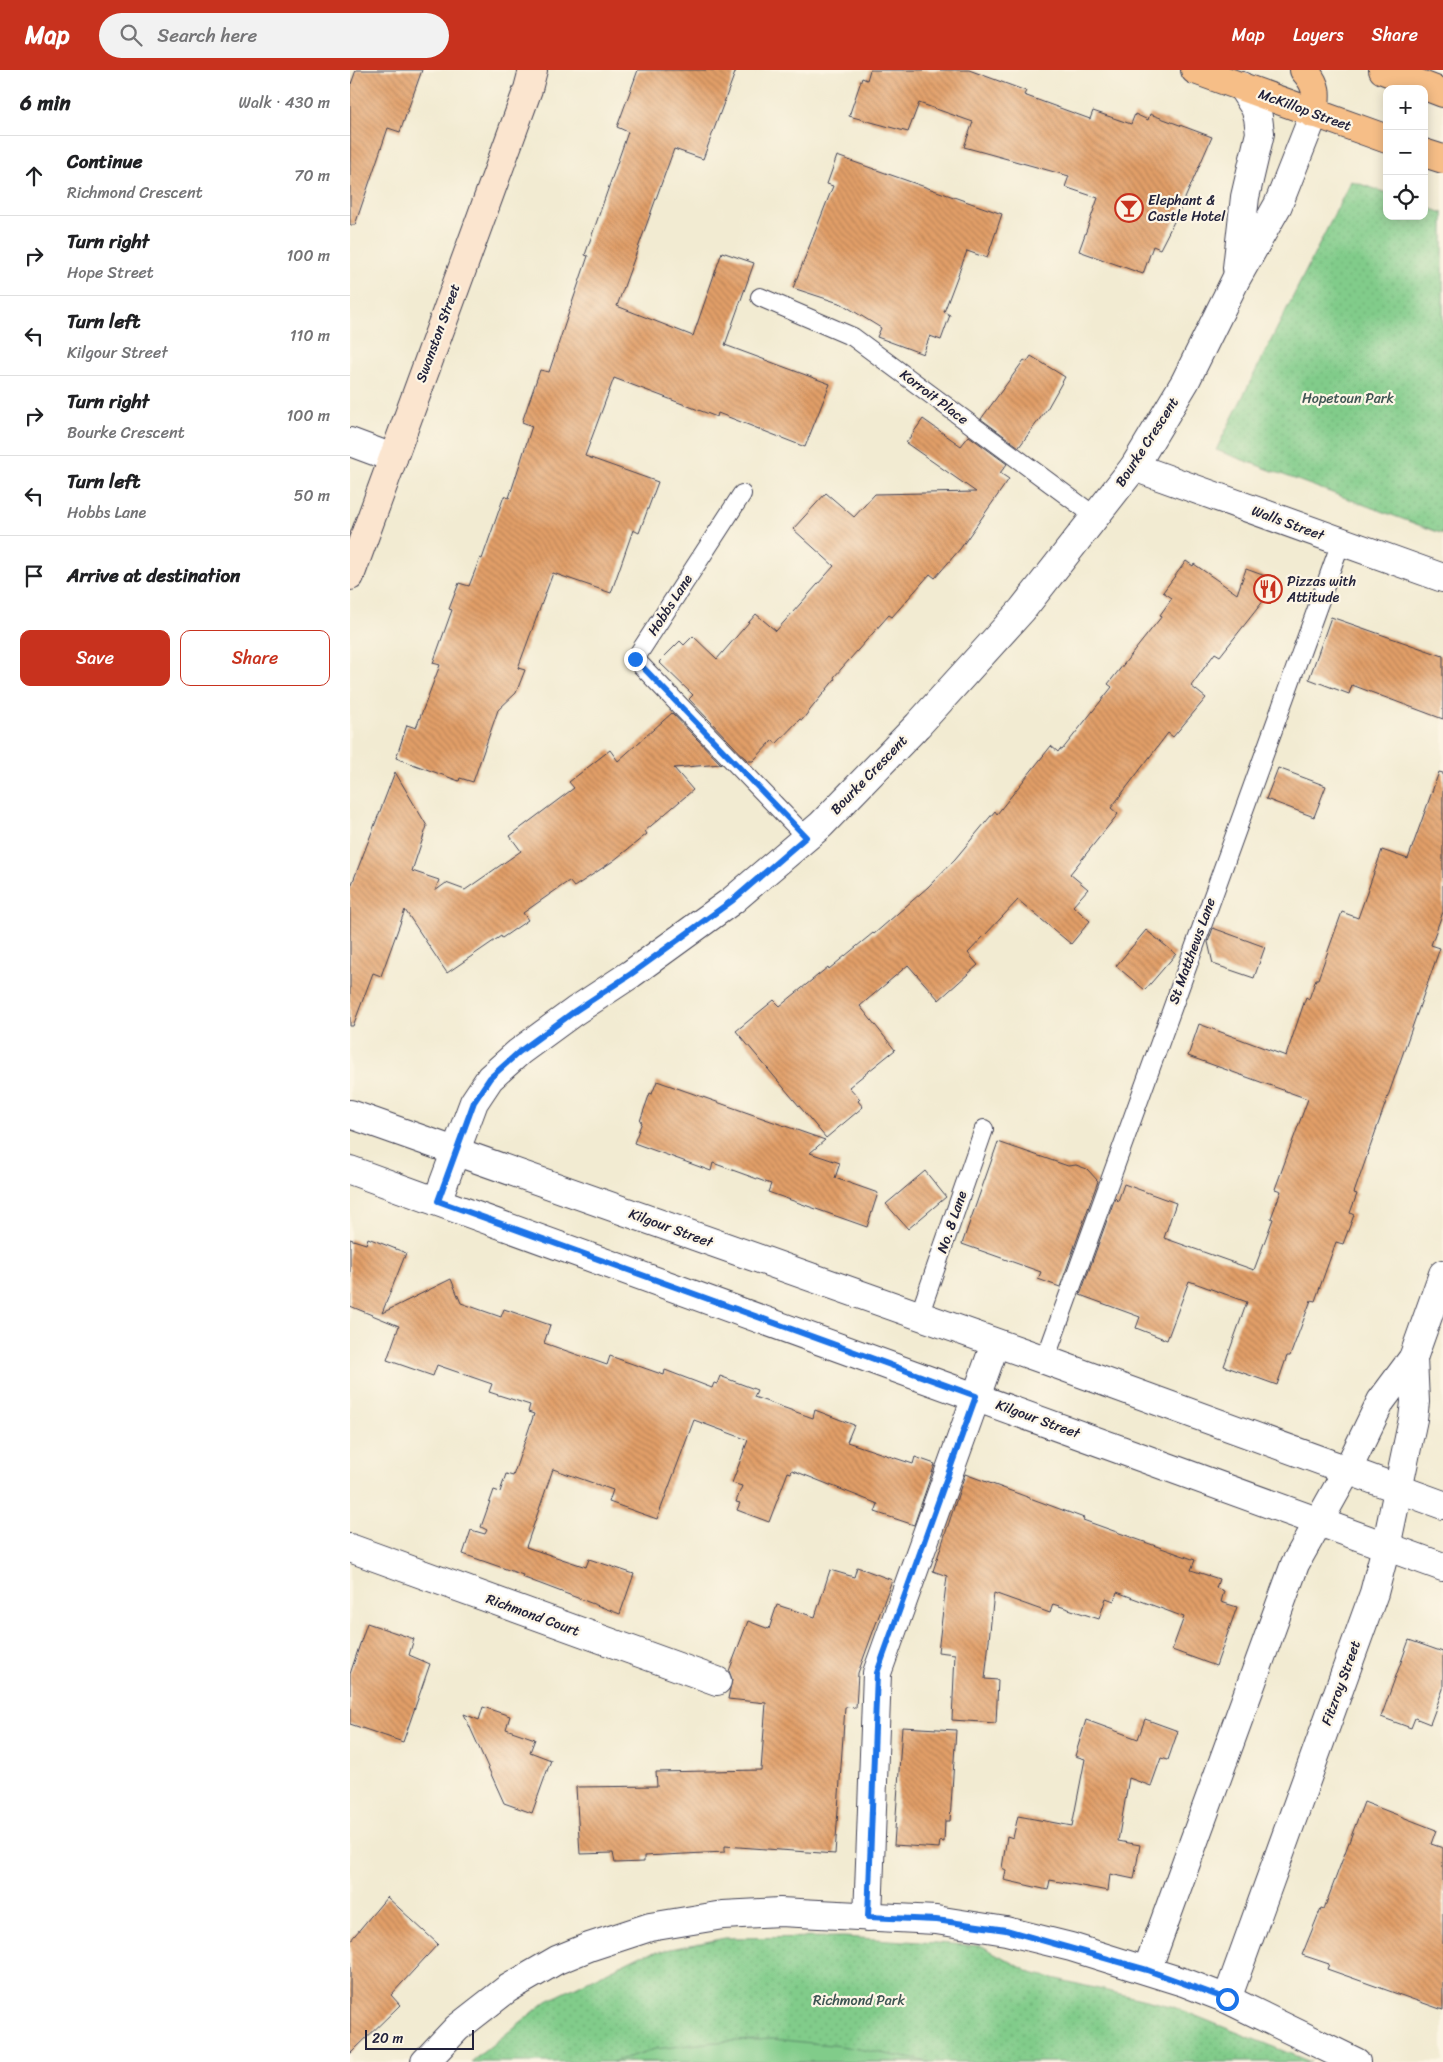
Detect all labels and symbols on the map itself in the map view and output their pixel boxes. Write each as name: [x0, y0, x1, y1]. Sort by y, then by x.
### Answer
street label: McKillop Street: [1255, 82, 1355, 138]
place label: Elephant & Castle Hotel: [1148, 188, 1226, 229]
bar icon: Elephant & Castle Hotel: [1114, 193, 1144, 223]
street label: Swanston Street: [409, 280, 467, 386]
street label: Korroit Place: [894, 363, 974, 431]
park label: Hopetoun Park: [1302, 386, 1395, 411]
street label: Bourke Crescent: [1108, 392, 1186, 492]
street label: Walls Street: [1248, 498, 1329, 548]
street label: Hobbs Lane: [641, 569, 700, 641]
place label: Pizzas with Attitude: [1286, 569, 1356, 610]
restaurant icon: Pizzas with Attitude: [1253, 574, 1283, 604]
route end: [624, 648, 647, 671]
street label: Bourke Crescent: [824, 729, 914, 821]
street label: St Matthews Lane: [1161, 894, 1223, 1008]
street label: No. 8 Lane: [930, 1187, 974, 1257]
street label: Kilgour Street: [625, 1201, 718, 1255]
street label: Kilgour Street: [992, 1392, 1085, 1446]
street label: Richmond Court: [483, 1586, 583, 1644]
street label: Fitzroy Street: [1314, 1637, 1368, 1729]
park label: Richmond Park: [813, 1988, 905, 2013]
route start: [1216, 1988, 1239, 2011]
scale bar: [365, 2027, 474, 2050]

